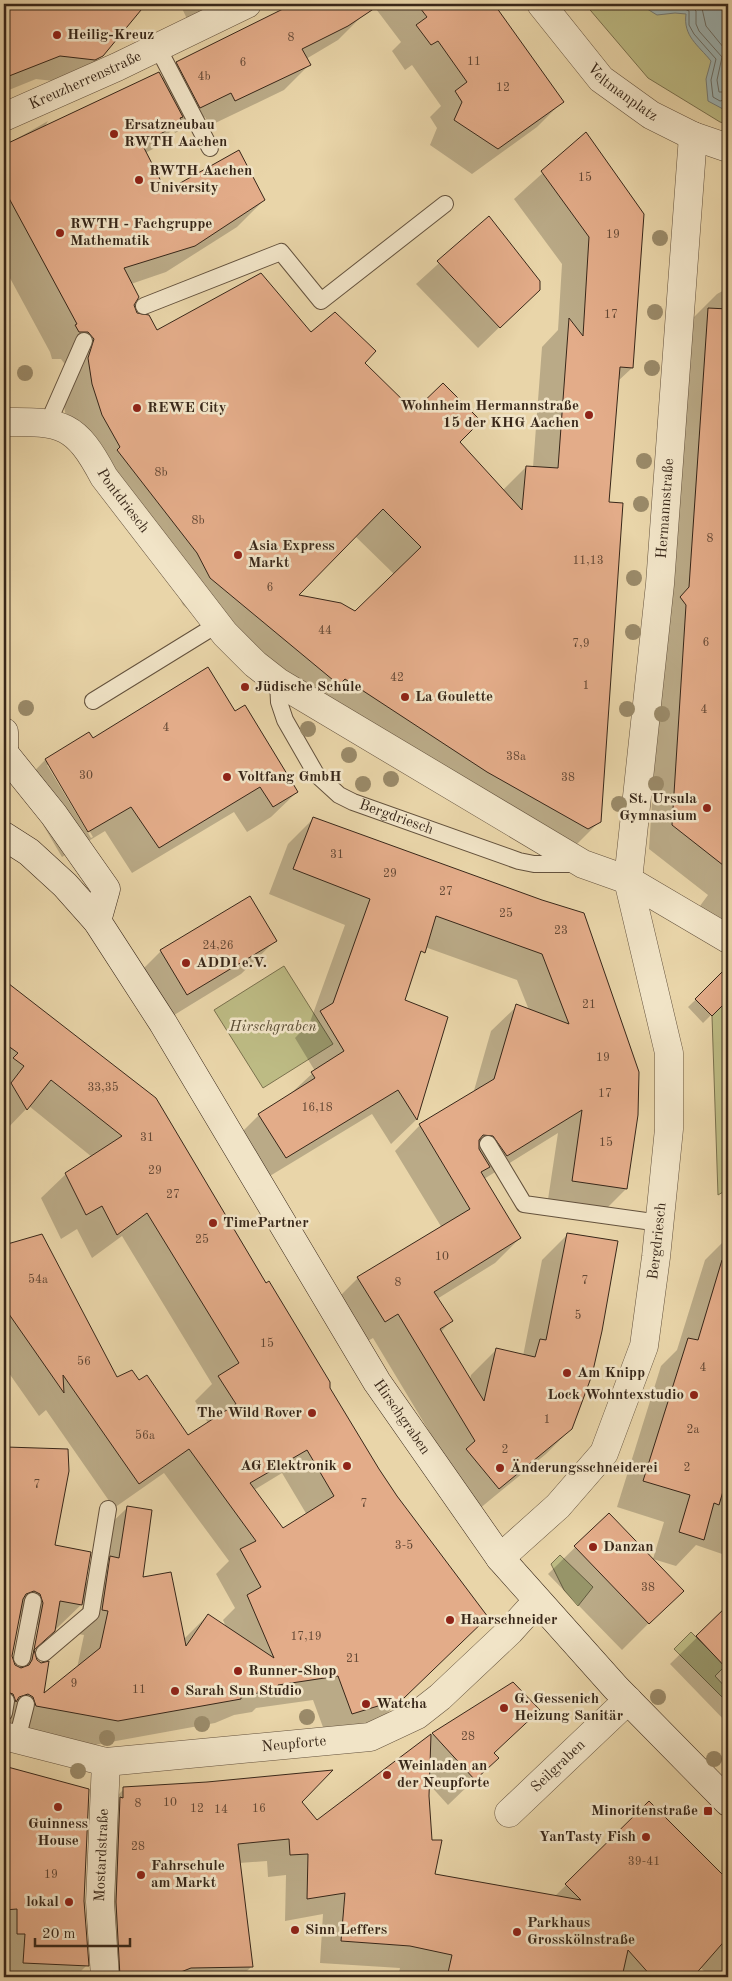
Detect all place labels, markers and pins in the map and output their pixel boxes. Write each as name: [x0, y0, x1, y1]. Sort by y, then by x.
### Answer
place label: Heilig-Kreuz: [67, 28, 154, 43]
marker: Heilig-Kreuz: [51, 29, 63, 41]
place label: Ersatzneubau RWTH Aachen: [124, 118, 227, 150]
marker: Ersatzneubau RWTH Aachen: [108, 128, 120, 140]
place label: RWTH Aachen University: [149, 164, 252, 196]
marker: RWTH Aachen University: [133, 174, 145, 186]
place label: RWTH - Fachgruppe Mathematik: [70, 217, 212, 249]
marker: RWTH - Fachgruppe Mathematik: [54, 227, 66, 239]
place label: Wohnheim Hermannstraße 15 der KHG Aachen: [400, 399, 579, 431]
place label: REWE City: [147, 401, 227, 416]
marker: REWE City: [131, 402, 143, 414]
marker: Wohnheim Hermannstraße 15 der KHG Aachen: [583, 409, 595, 421]
place label: Asia Express Markt: [248, 539, 335, 571]
marker: Asia Express Markt: [232, 549, 244, 561]
place label: Jüdische Schule: [255, 680, 362, 695]
marker: Jüdische Schule: [239, 681, 251, 693]
place label: La Goulette: [415, 690, 493, 705]
marker: La Goulette: [399, 691, 411, 703]
place label: Voltfang GmbH: [237, 770, 342, 785]
marker: Voltfang GmbH: [221, 771, 233, 783]
place label: St. Ursula Gymnasium: [619, 792, 697, 824]
marker: St. Ursula Gymnasium: [701, 802, 713, 814]
place label: ADDI e.V.: [196, 956, 267, 971]
marker: ADDI e.V.: [180, 957, 192, 969]
place label: TimePartner: [223, 1216, 309, 1231]
marker: TimePartner: [207, 1217, 219, 1229]
place label: Am Knipp: [577, 1366, 645, 1381]
marker: Am Knipp: [561, 1367, 573, 1379]
place label: Lock Wohntexstudio: [547, 1388, 684, 1403]
marker: Lock Wohntexstudio: [688, 1389, 700, 1401]
place label: The Wild Rover: [197, 1406, 302, 1421]
marker: The Wild Rover: [306, 1407, 318, 1419]
place label: AG Elektronik: [240, 1459, 338, 1474]
place label: Änderungsschneiderei: [510, 1459, 658, 1476]
marker: AG Elektronik: [341, 1460, 353, 1472]
marker: Änderungsschneiderei: [494, 1462, 506, 1474]
place label: Danzan: [603, 1540, 654, 1555]
marker: Danzan: [587, 1541, 599, 1553]
place label: Haarschneider: [460, 1613, 558, 1628]
marker: Haarschneider: [444, 1614, 456, 1626]
place label: Runner-Shop: [248, 1664, 336, 1679]
marker: Runner-Shop: [232, 1665, 244, 1677]
place label: Sarah Sun Studio: [185, 1684, 302, 1699]
marker: Sarah Sun Studio: [169, 1685, 181, 1697]
place label: G. Gessenich Heizung Sanitär: [514, 1692, 624, 1724]
place label: Watcha: [376, 1697, 427, 1712]
marker: Watcha: [360, 1698, 372, 1710]
marker: G. Gessenich Heizung Sanitär: [498, 1702, 510, 1714]
place label: Weinladen an der Neupforte: [397, 1759, 490, 1791]
marker: Weinladen an der Neupforte: [381, 1769, 393, 1781]
marker: Guinness House: [52, 1801, 64, 1813]
place label: Minoritenstraße: [591, 1804, 698, 1819]
marker: Minoritenstraße: [702, 1805, 714, 1817]
place label: Guinness House: [28, 1817, 88, 1849]
place label: YanTasty Fish: [539, 1830, 636, 1845]
marker: YanTasty Fish: [640, 1831, 652, 1843]
place label: Fahrschule am Markt: [151, 1859, 225, 1891]
marker: Fahrschule am Markt: [135, 1869, 147, 1881]
place label: lokal: [26, 1895, 59, 1910]
marker: lokal: [63, 1896, 75, 1908]
place label: Parkhaus Grosskölnstraße: [527, 1916, 635, 1948]
place label: Sinn Leffers: [305, 1923, 387, 1938]
marker: Sinn Leffers: [289, 1924, 301, 1936]
marker: Parkhaus Grosskölnstraße: [511, 1926, 523, 1938]

